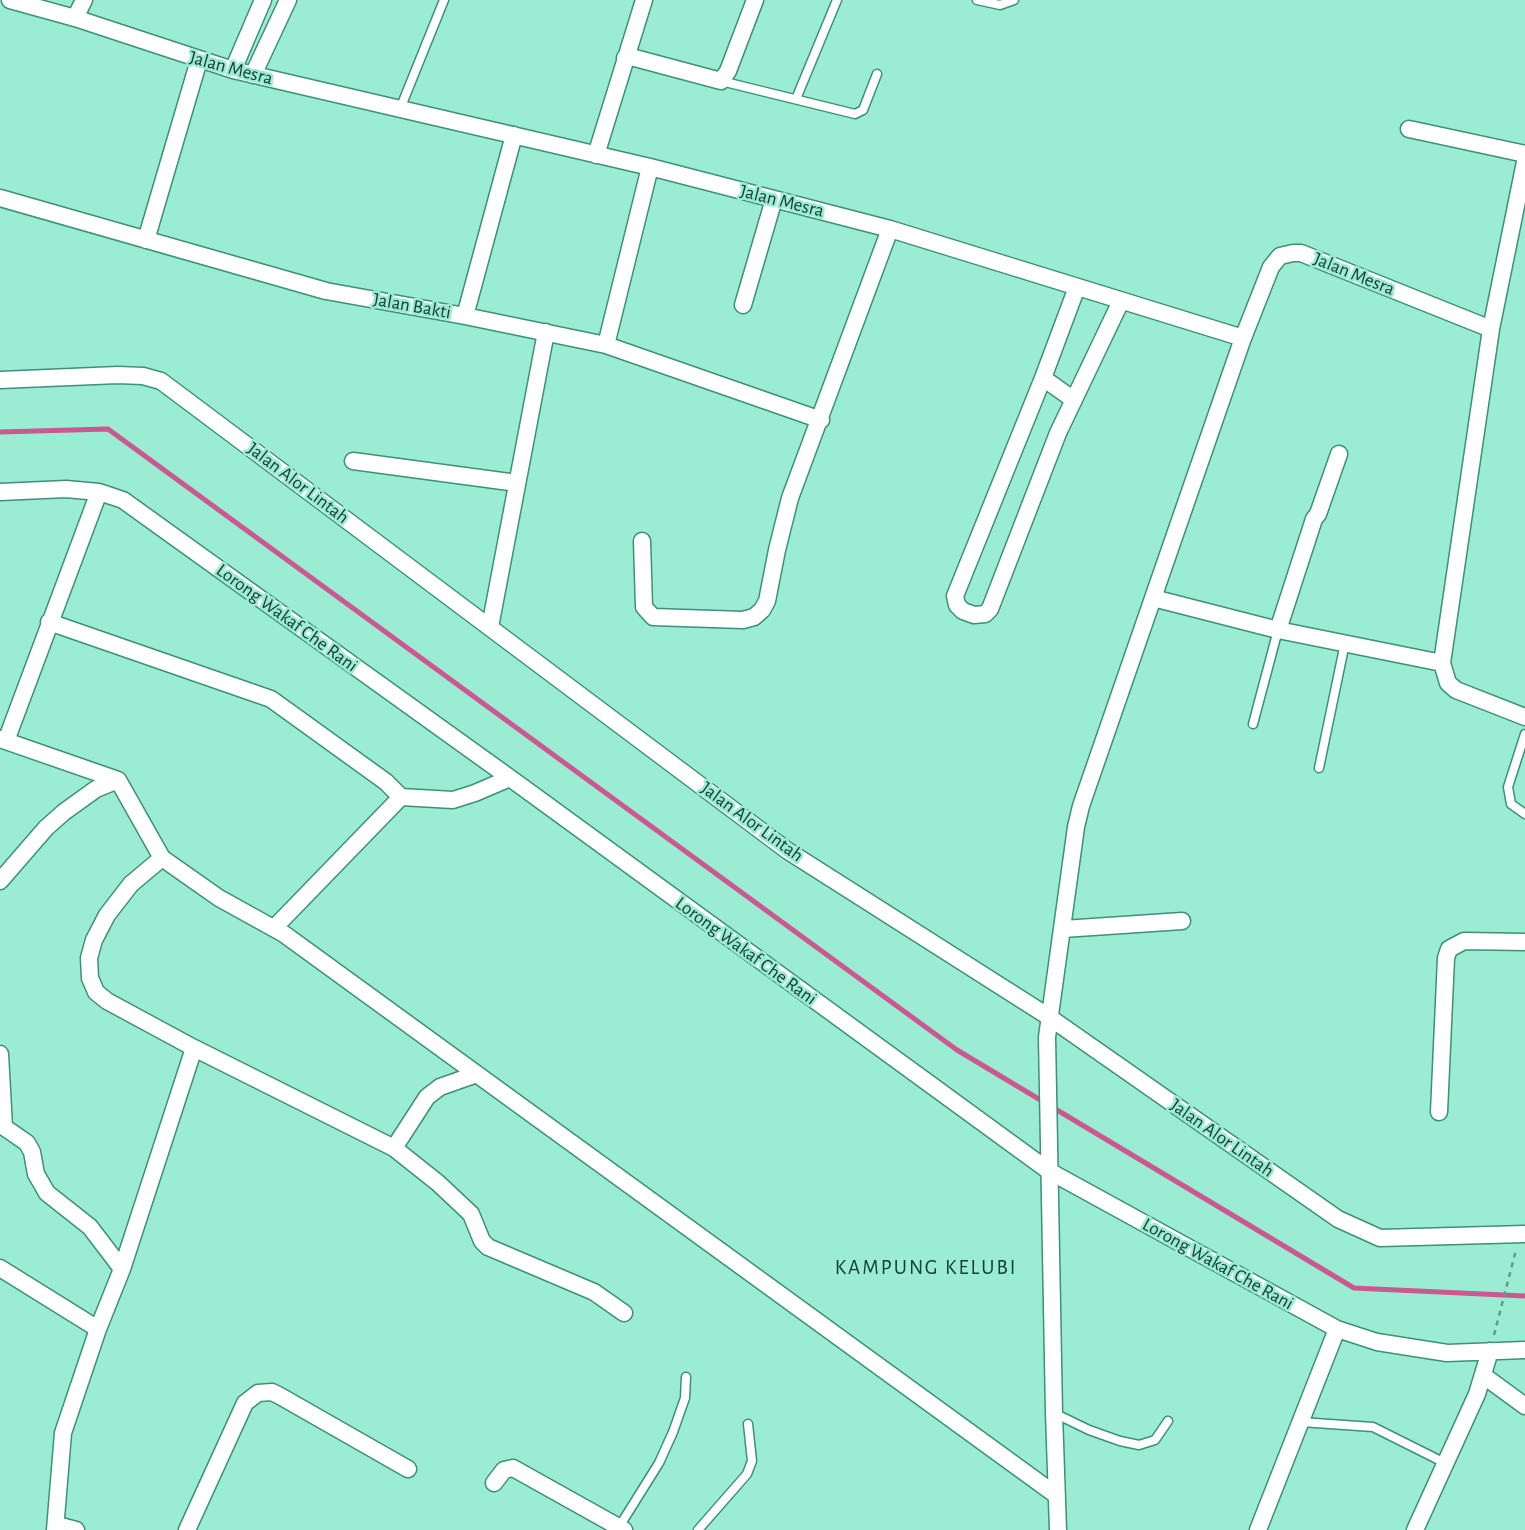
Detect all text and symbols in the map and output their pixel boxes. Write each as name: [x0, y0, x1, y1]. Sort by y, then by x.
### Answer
street label: Jalan Mesra: [187, 46, 275, 90]
street label: Jalan Mesra: [738, 180, 826, 222]
street label: Jalan Mesra: [1310, 247, 1398, 301]
street label: Jalan Bakti: [371, 288, 453, 324]
street label: Jalan Alor Lintah: [243, 437, 353, 529]
street label: Lorong Wakaf Che Rani: [212, 559, 362, 677]
street label: Jalan Alor Lintah: [696, 777, 808, 867]
street label: Lorong Wakaf Che Rani: [671, 892, 821, 1010]
street label: Jalan Alor Lintah: [1166, 1094, 1278, 1182]
street label: Lorong Wakaf Che Rani: [1138, 1213, 1298, 1315]
district label: KAMPUNG KELUBI: [836, 1255, 1016, 1281]

